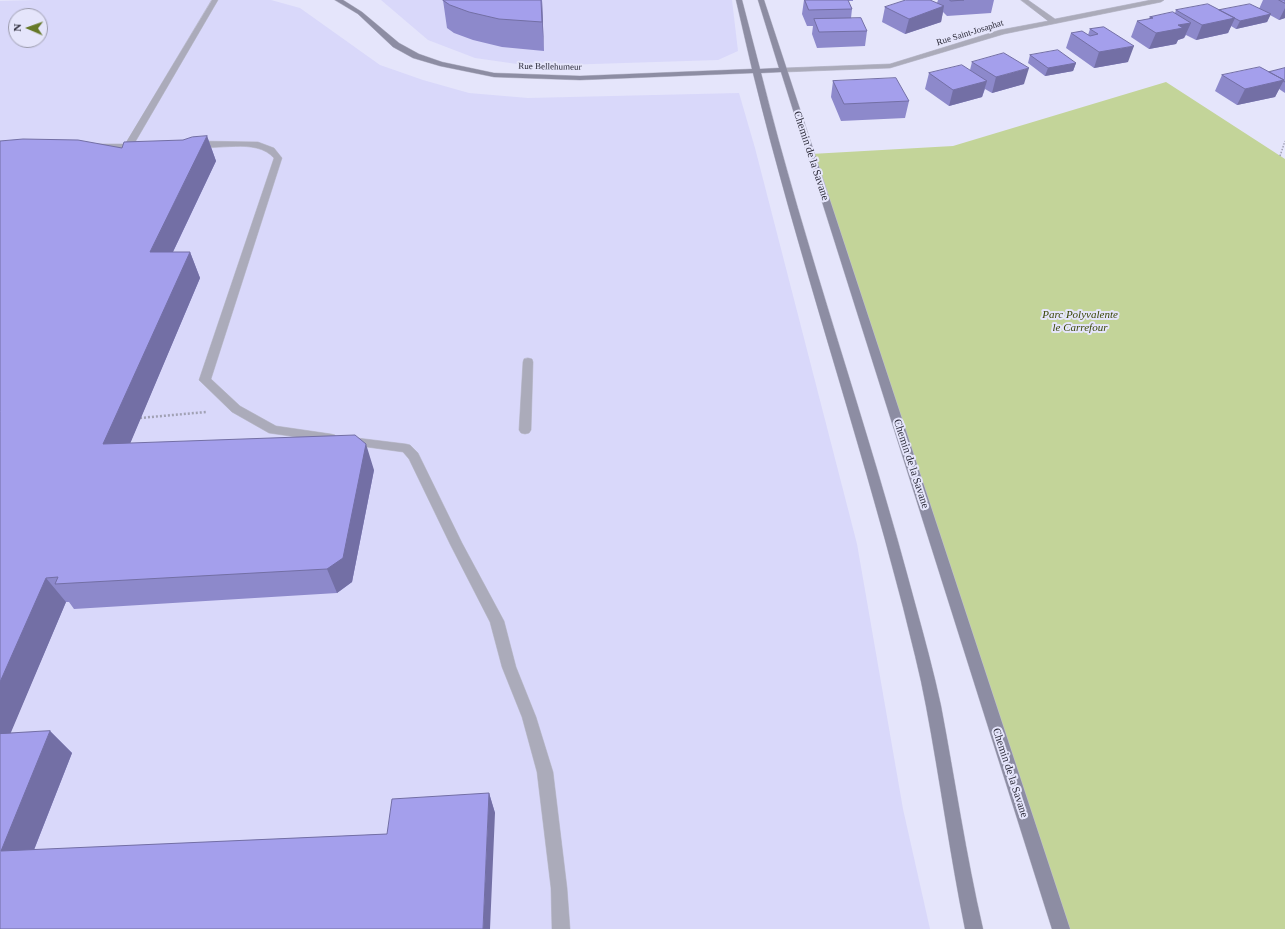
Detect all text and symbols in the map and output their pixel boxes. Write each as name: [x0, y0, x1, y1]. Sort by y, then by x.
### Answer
north arrow: [8, 8, 48, 48]
street label: Rue Saint-Josaphat: [935, 18, 1005, 48]
text: N: [11, 23, 23, 32]
street label: Rue Bellehumeur: [518, 61, 582, 73]
street label: Chemin de la Savane: [790, 110, 832, 202]
park label: Parc Polyvalente le Carrefour: [1042, 308, 1118, 334]
street label: Chemin de la Savane: [890, 418, 932, 510]
street label: Chemin de la Savane: [989, 727, 1031, 819]

